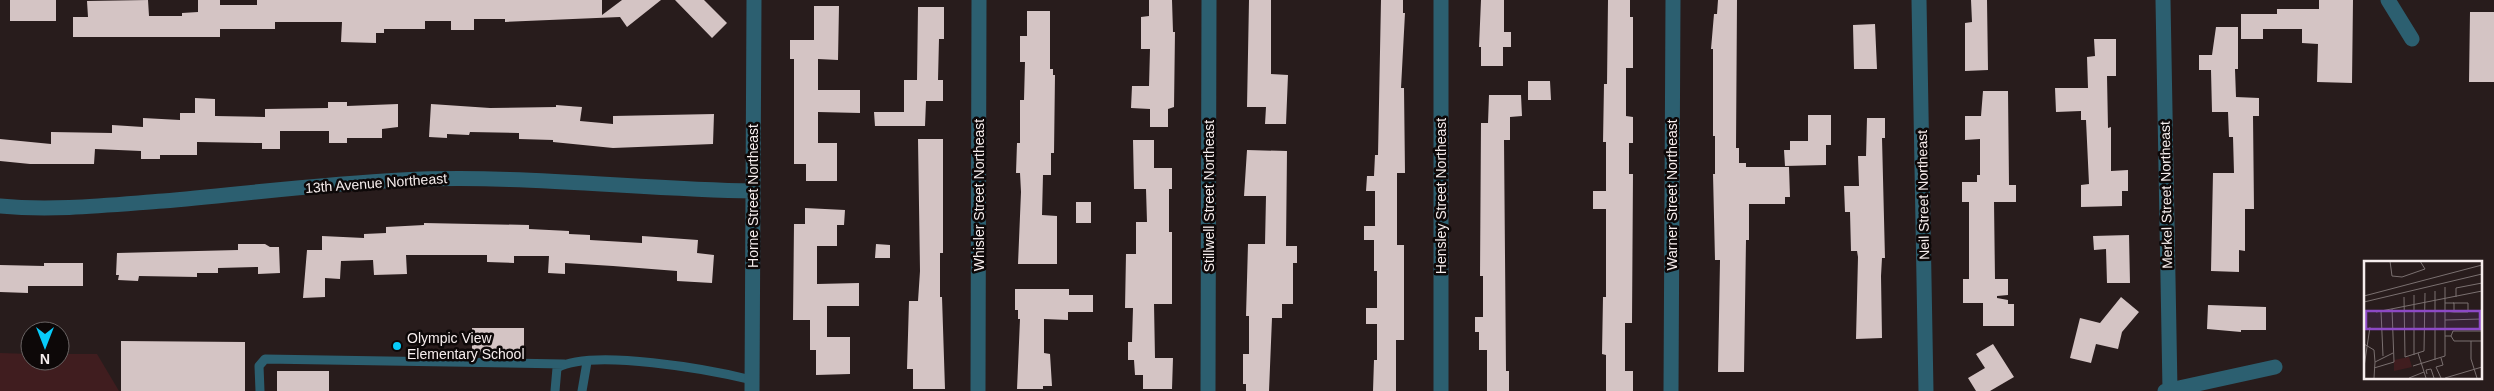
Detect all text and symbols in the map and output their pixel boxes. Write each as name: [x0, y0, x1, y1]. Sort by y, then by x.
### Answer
street label: Hensley Street Northeast: [1433, 118, 1449, 274]
street label: Whisler Street Northeast: [971, 119, 987, 271]
street label: Warner Street Northeast: [1664, 119, 1680, 271]
street label: Stillwell Street Northeast: [1201, 120, 1217, 272]
street label: Merkel Street Northeast: [2157, 121, 2175, 269]
street label: Horne Street Northeast: [745, 124, 761, 268]
street label: Neil Street Northeast: [1914, 130, 1932, 260]
street label: 13th Avenue Northeast: [305, 170, 448, 196]
inset map: [2364, 261, 2482, 378]
north arrow: [20, 321, 70, 371]
place label: Olympic View Elementary School: [407, 330, 525, 362]
marker: Olympic View Elementary School: [391, 340, 403, 352]
text: N: [40, 351, 50, 367]

